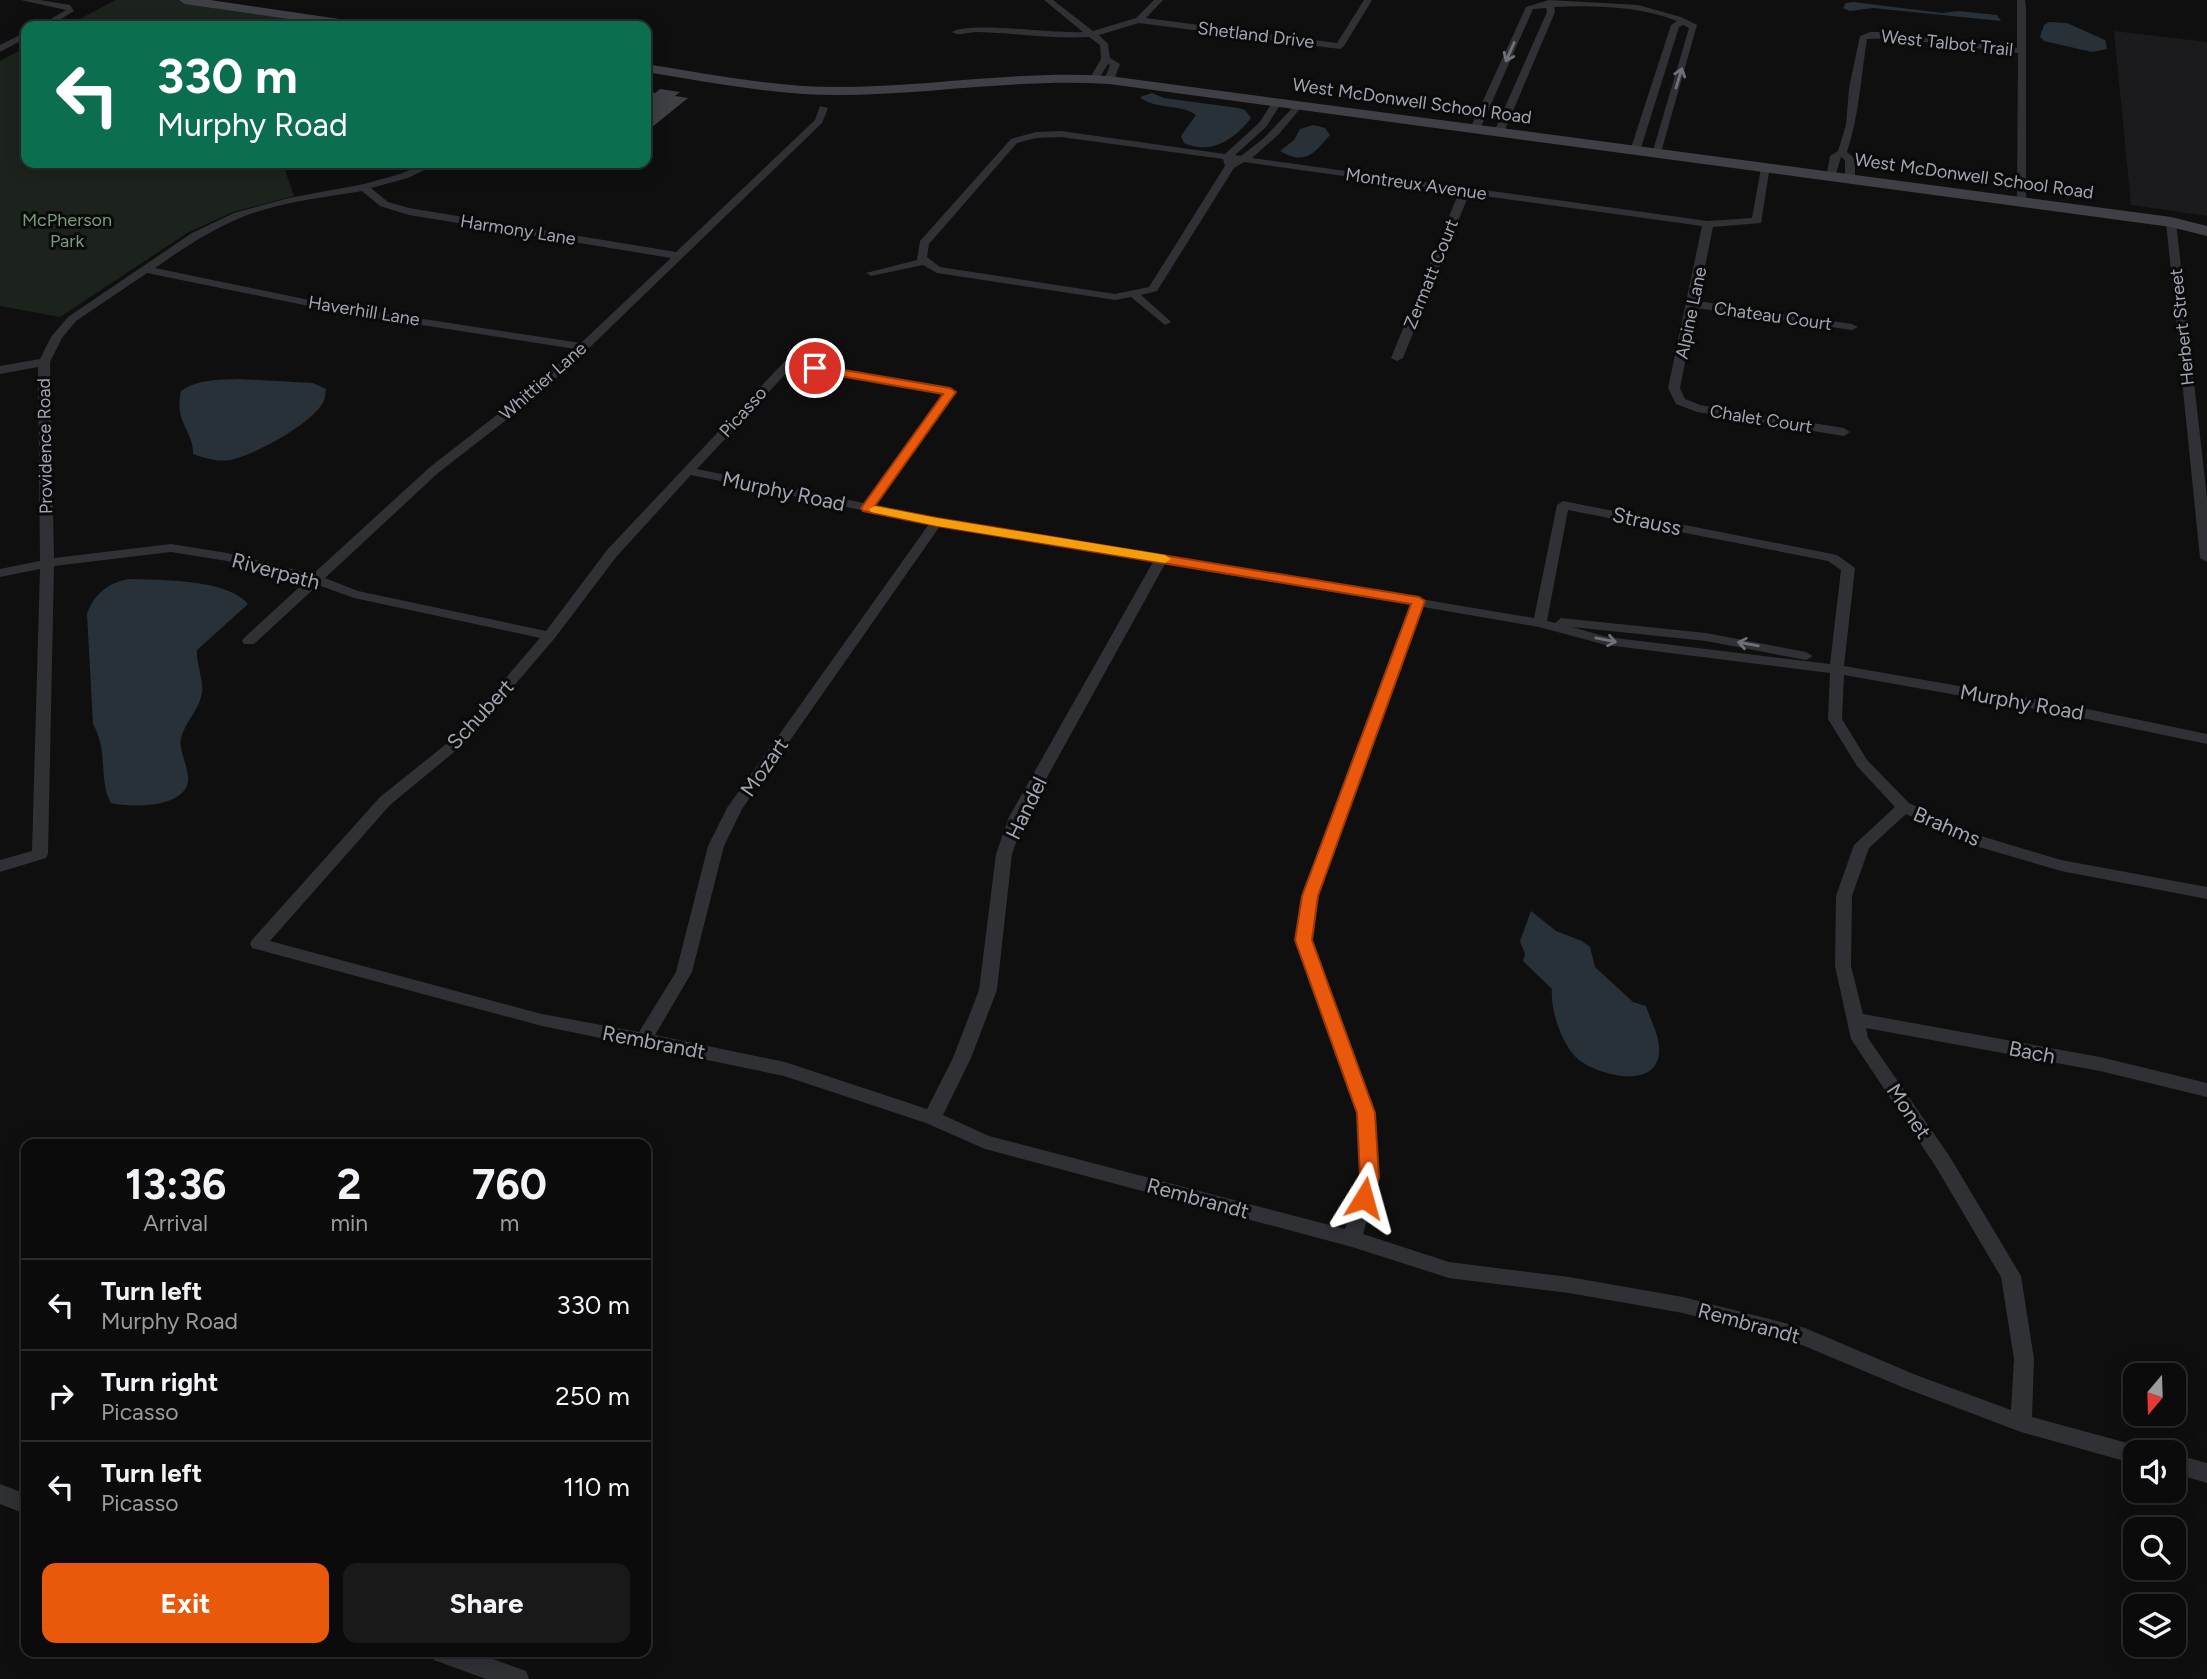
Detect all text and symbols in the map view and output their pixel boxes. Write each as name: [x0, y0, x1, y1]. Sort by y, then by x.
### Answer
street label: Shetland Drive: [1196, 17, 1316, 53]
street label: West Talbot Trail: [1880, 25, 2014, 61]
one-way arrow: [1503, 40, 1516, 62]
text: 330 m: [157, 46, 298, 105]
icon: left: [42, 49, 133, 140]
one-way arrow: [1674, 67, 1687, 89]
street label: West McDonwell School Road: [1291, 73, 1533, 129]
text: Murphy Road: [157, 106, 348, 144]
street label: West McDonwell School Road: [1853, 148, 2095, 204]
street label: Montreux Avenue: [1344, 163, 1488, 205]
park label: McPherson Park: [22, 209, 112, 252]
street label: Harmony Lane: [459, 210, 578, 250]
street label: Zermatt Court: [1399, 216, 1463, 332]
street label: Alpine Lane: [1670, 265, 1712, 361]
street label: Herbert Street: [2165, 267, 2199, 387]
street label: Haverhill Lane: [307, 291, 422, 331]
street label: Chateau Court: [1713, 297, 1834, 335]
street label: Whittier Lane: [495, 337, 591, 425]
pin: [785, 338, 845, 398]
icon: arrive: [796, 349, 834, 387]
street label: Providence Road: [33, 378, 57, 514]
street label: Picasso: [715, 382, 771, 442]
street label: Chalet Court: [1708, 400, 1814, 438]
street label: Murphy Road: [720, 466, 848, 516]
street label: Strauss: [1610, 502, 1684, 540]
street label: Riverpath: [229, 547, 323, 595]
one-way arrow: [1594, 634, 1617, 648]
one-way arrow: [1737, 637, 1760, 650]
street label: Schubert: [441, 674, 519, 754]
street label: Murphy Road: [1958, 679, 2086, 725]
street label: Mozart: [735, 733, 793, 801]
street label: Handel: [1000, 773, 1052, 843]
street label: Brahms: [1910, 801, 1984, 851]
street label: Rembrandt: [600, 1020, 708, 1064]
street label: Bach: [2007, 1035, 2057, 1069]
street label: Monet: [1882, 1079, 1936, 1143]
text: 13:36: [125, 1159, 226, 1210]
text: 2: [337, 1159, 361, 1210]
text: 760: [472, 1159, 547, 1210]
position arrow: [1327, 1161, 1401, 1235]
street label: Rembrandt: [1144, 1172, 1252, 1224]
text: Arrival: [143, 1209, 208, 1237]
text: min: [330, 1209, 368, 1237]
text: m: [500, 1209, 519, 1237]
text: Turn left: [101, 1275, 202, 1307]
icon: left: [42, 1286, 80, 1324]
text: 330 m: [556, 1289, 630, 1321]
street label: Rembrandt: [1695, 1297, 1803, 1349]
text: Murphy Road: [101, 1307, 238, 1335]
north arrow: [2123, 1363, 2186, 1426]
map controls: [2123, 1363, 2186, 1657]
text: Turn right: [101, 1366, 218, 1398]
icon: right: [42, 1377, 80, 1415]
text: 250 m: [555, 1380, 630, 1412]
text: Picasso: [101, 1398, 179, 1426]
button: sound: [2123, 1440, 2186, 1503]
text: Turn left: [101, 1457, 202, 1489]
icon: left: [42, 1468, 80, 1506]
text: 110 m: [563, 1471, 630, 1503]
text: Picasso: [101, 1489, 179, 1517]
button: search: [2123, 1517, 2186, 1580]
button: Exit: [42, 1563, 329, 1643]
button: Share: [343, 1563, 630, 1643]
button: layers: [2123, 1594, 2186, 1657]

